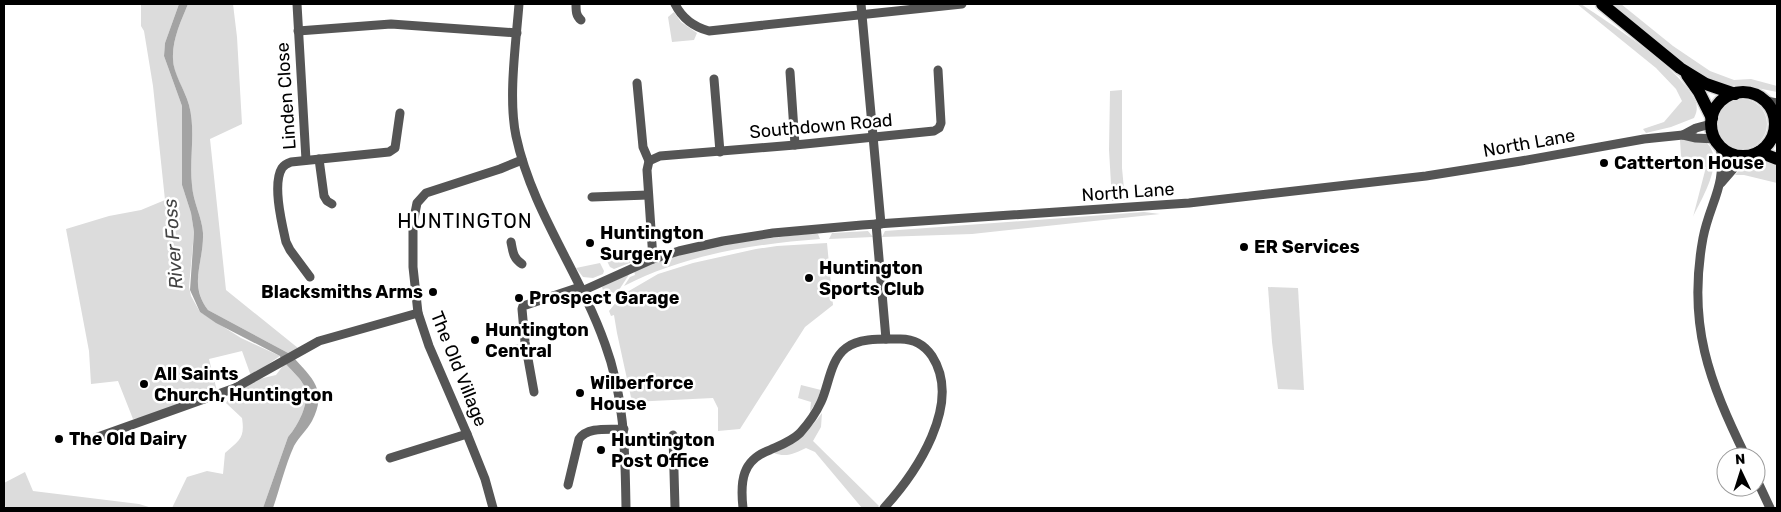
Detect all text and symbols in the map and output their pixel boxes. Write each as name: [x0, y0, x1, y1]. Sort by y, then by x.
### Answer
street label: Linden Close: [271, 42, 301, 150]
street label: Southdown Road: [749, 109, 893, 143]
street label: North Lane: [1481, 124, 1577, 162]
place label: Catterton House: [1614, 152, 1765, 174]
marker: Catterton House: [1598, 157, 1610, 169]
street label: North Lane: [1081, 178, 1175, 206]
water label: River Foss: [158, 198, 188, 290]
district label: HUNTINGTON: [397, 209, 533, 233]
place label: Huntington Surgery: [600, 222, 704, 265]
place label: ER Services: [1254, 236, 1360, 258]
marker: Huntington Surgery: [584, 237, 596, 249]
marker: ER Services: [1238, 241, 1250, 253]
place label: Huntington Sports Club: [819, 257, 924, 300]
marker: Huntington Sports Club: [803, 272, 815, 284]
place label: Blacksmiths Arms: [261, 281, 423, 303]
marker: Blacksmiths Arms: [427, 286, 439, 298]
place label: Prospect Garage: [529, 287, 680, 309]
marker: Prospect Garage: [513, 292, 525, 304]
street label: The Old Village: [426, 308, 492, 430]
place label: Huntington Central: [485, 319, 589, 362]
marker: Huntington Central: [469, 334, 481, 346]
place label: All Saints Church, Huntington: [154, 363, 333, 406]
place label: Wilberforce House: [590, 372, 694, 415]
marker: All Saints Church, Huntington: [138, 378, 150, 390]
marker: Wilberforce House: [574, 387, 586, 399]
place label: The Old Dairy: [69, 428, 187, 450]
place label: Huntington Post Office: [611, 429, 715, 472]
marker: The Old Dairy: [53, 433, 65, 445]
marker: Huntington Post Office: [595, 444, 607, 456]
north arrow: [1716, 447, 1766, 497]
text: N: [1735, 451, 1746, 468]

